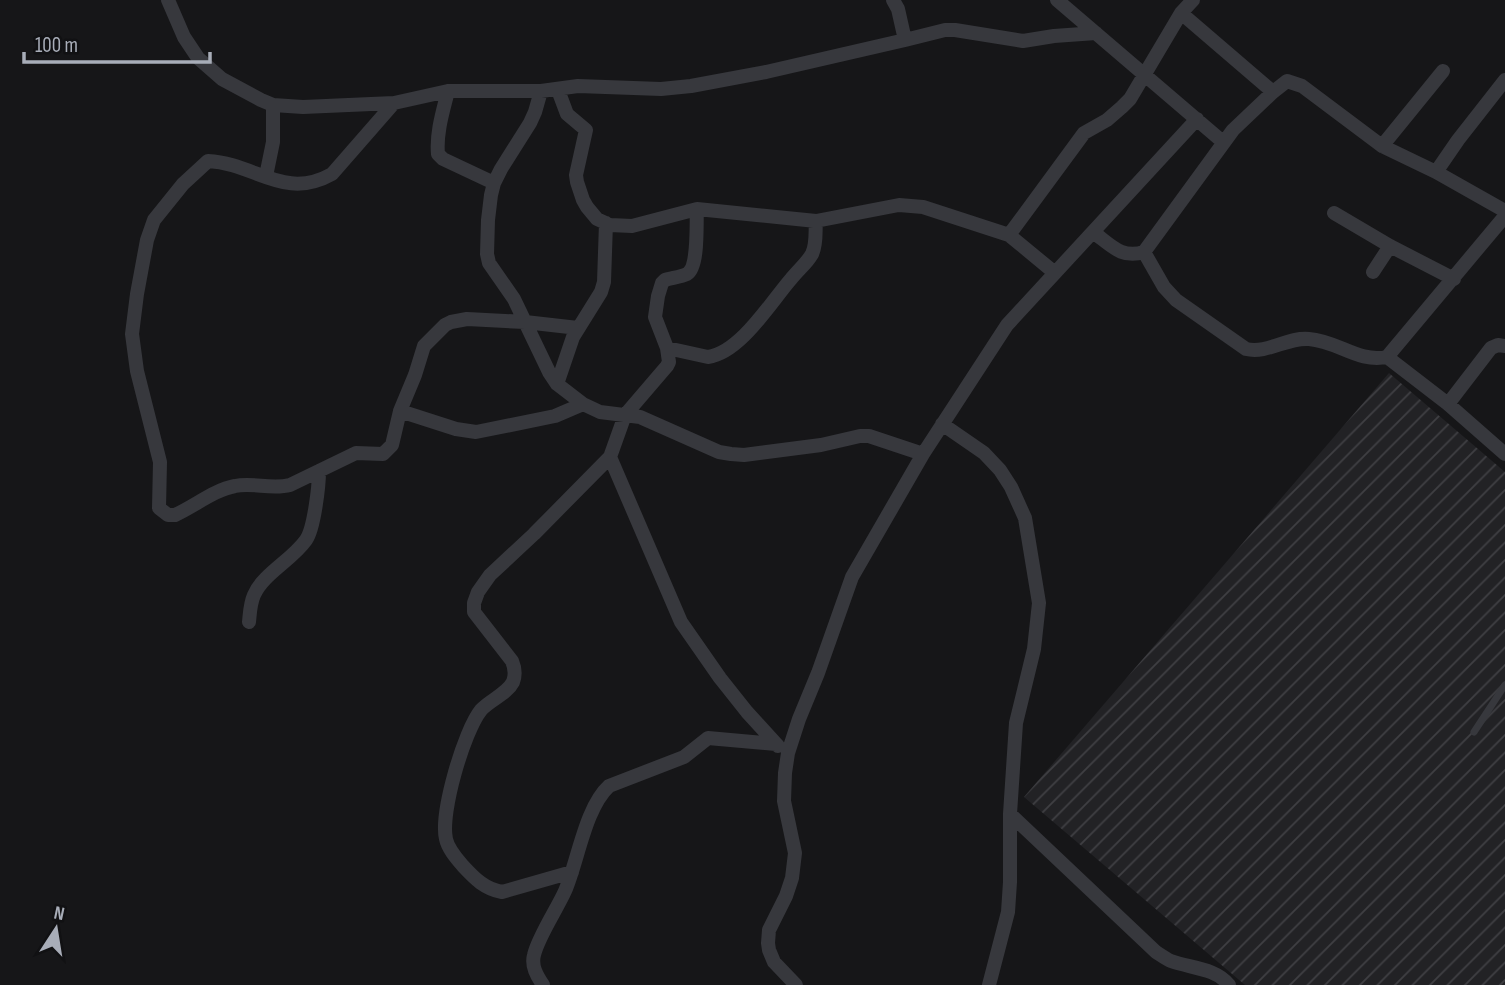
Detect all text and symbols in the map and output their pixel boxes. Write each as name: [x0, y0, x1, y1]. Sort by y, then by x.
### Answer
scale bar: [24, 21, 210, 65]
text: 100 m: [35, 33, 78, 58]
north arrow: [21, 894, 91, 964]
text: N: [52, 902, 67, 926]

